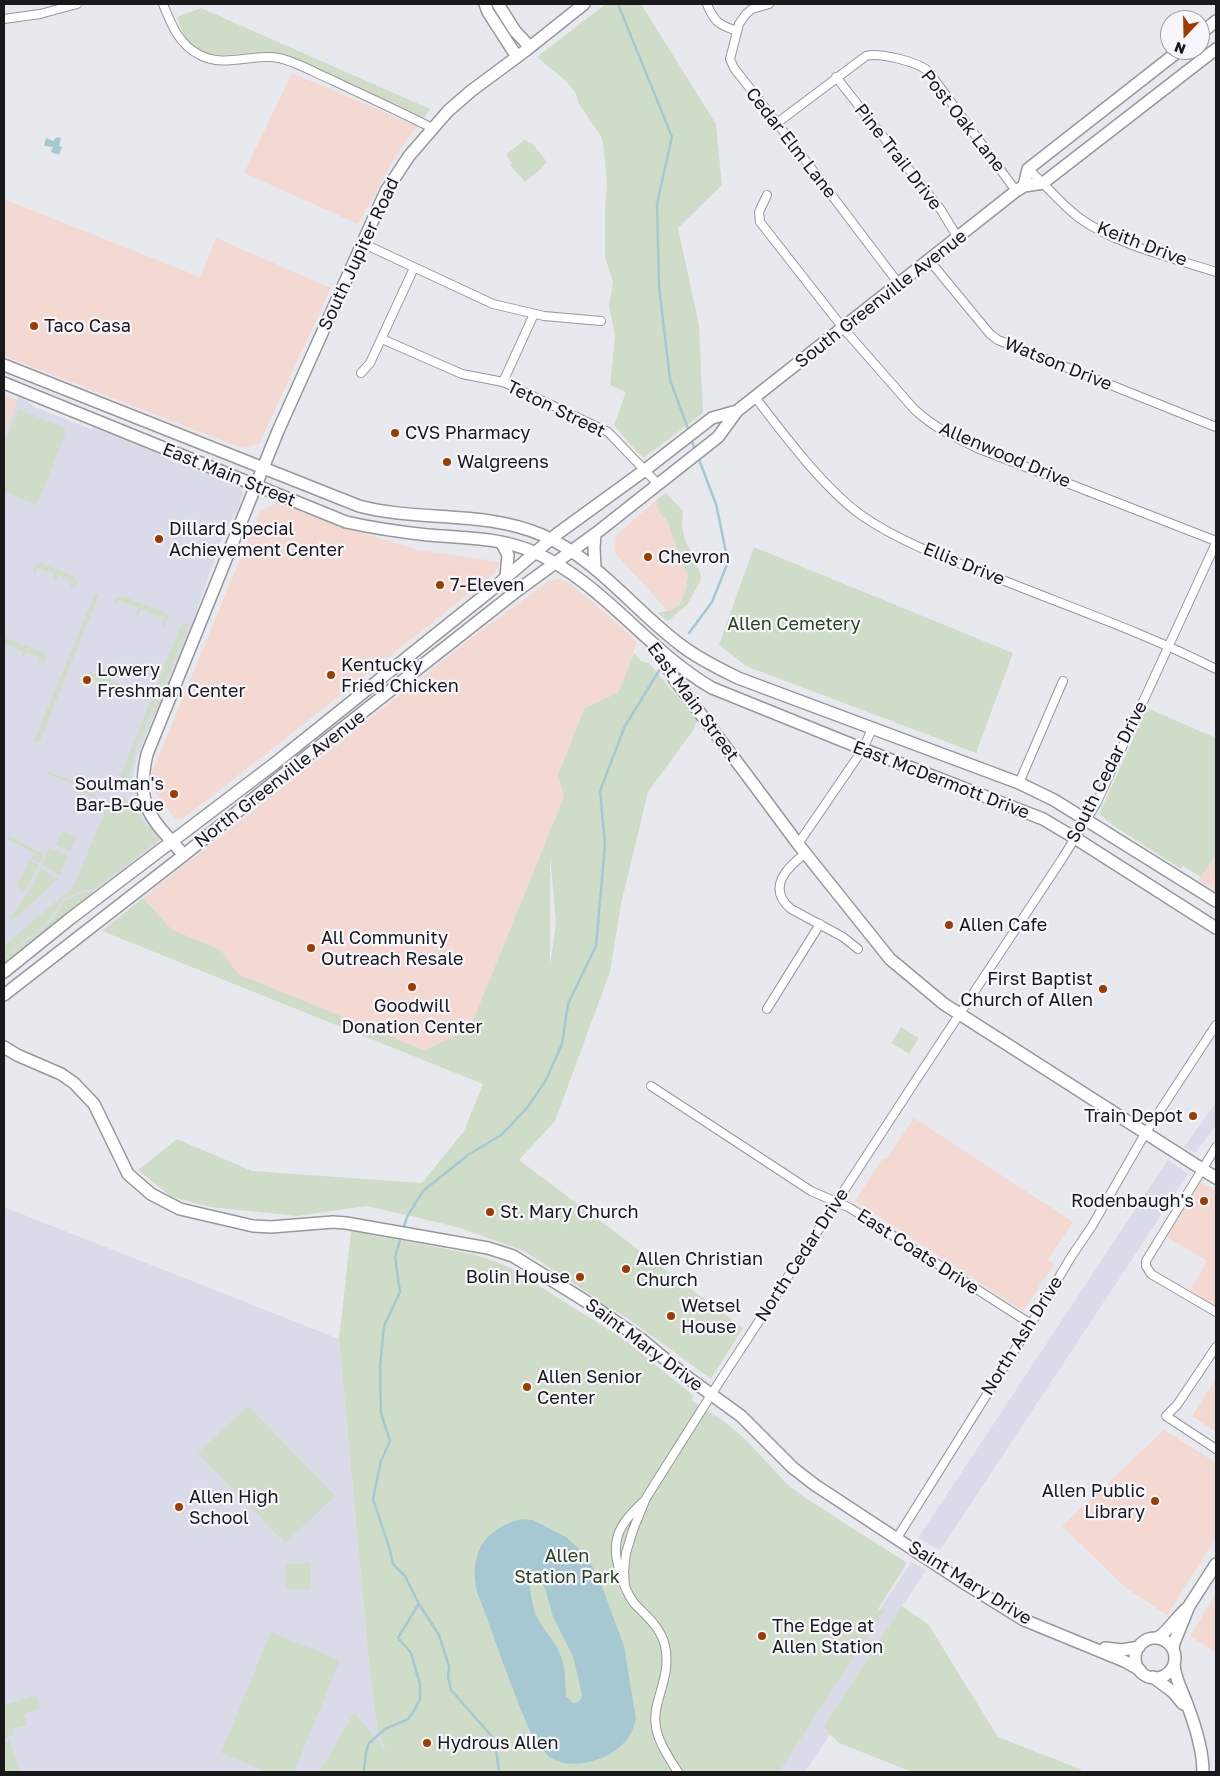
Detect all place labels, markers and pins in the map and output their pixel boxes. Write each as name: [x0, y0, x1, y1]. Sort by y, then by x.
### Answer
place label: Taco Casa: [44, 315, 131, 337]
marker: Taco Casa: [28, 320, 40, 332]
place label: CVS Pharmacy: [405, 422, 530, 444]
marker: CVS Pharmacy: [389, 427, 401, 439]
place label: Walgreens: [457, 451, 549, 473]
marker: Walgreens: [441, 456, 453, 468]
place label: Dillard Special Achievement Center: [169, 518, 344, 560]
marker: Dillard Special Achievement Center: [153, 533, 165, 545]
place label: Chevron: [658, 546, 730, 568]
marker: Chevron: [642, 551, 654, 563]
place label: 7-Eleven: [450, 574, 524, 596]
marker: 7-Eleven: [434, 579, 446, 591]
place label: Kentucky Fried Chicken: [341, 654, 459, 696]
place label: Lowery Freshman Center: [97, 659, 245, 702]
marker: Kentucky Fried Chicken: [325, 669, 337, 681]
marker: Lowery Freshman Center: [81, 674, 93, 686]
place label: Soulman's Bar-B-Que: [75, 773, 164, 816]
marker: Soulman's Bar-B-Que: [168, 788, 180, 800]
place label: Allen Cafe: [959, 914, 1047, 936]
marker: Allen Cafe: [943, 919, 955, 931]
place label: All Community Outreach Resale: [321, 927, 463, 970]
marker: All Community Outreach Resale: [305, 942, 317, 954]
place label: First Baptist Church of Allen: [960, 968, 1093, 1011]
marker: Goodwill Donation Center: [406, 981, 418, 993]
marker: First Baptist Church of Allen: [1097, 983, 1109, 995]
place label: Goodwill Donation Center: [341, 995, 483, 1038]
place label: Train Depot: [1084, 1105, 1183, 1127]
marker: Train Depot: [1187, 1110, 1199, 1122]
place label: Rodenbaugh's: [1071, 1190, 1194, 1212]
marker: Rodenbaugh's: [1198, 1195, 1210, 1207]
place label: St. Mary Church: [500, 1201, 639, 1223]
marker: St. Mary Church: [484, 1206, 496, 1218]
place label: Allen Christian Church: [636, 1248, 763, 1290]
marker: Allen Christian Church: [620, 1263, 632, 1275]
place label: Bolin House: [466, 1266, 570, 1288]
marker: Bolin House: [574, 1271, 586, 1283]
place label: Wetsel House: [681, 1295, 741, 1338]
marker: Wetsel House: [665, 1310, 677, 1322]
place label: Allen Senior Center: [537, 1366, 642, 1408]
marker: Allen Senior Center: [521, 1381, 533, 1393]
place label: Allen Public Library: [1042, 1480, 1145, 1522]
place label: Allen High School: [189, 1486, 279, 1528]
marker: Allen Public Library: [1149, 1495, 1161, 1507]
marker: Allen High School: [173, 1501, 185, 1513]
place label: The Edge at Allen Station: [772, 1615, 883, 1658]
marker: The Edge at Allen Station: [756, 1630, 768, 1642]
place label: Hydrous Allen: [437, 1732, 559, 1754]
marker: Hydrous Allen: [421, 1737, 433, 1749]

